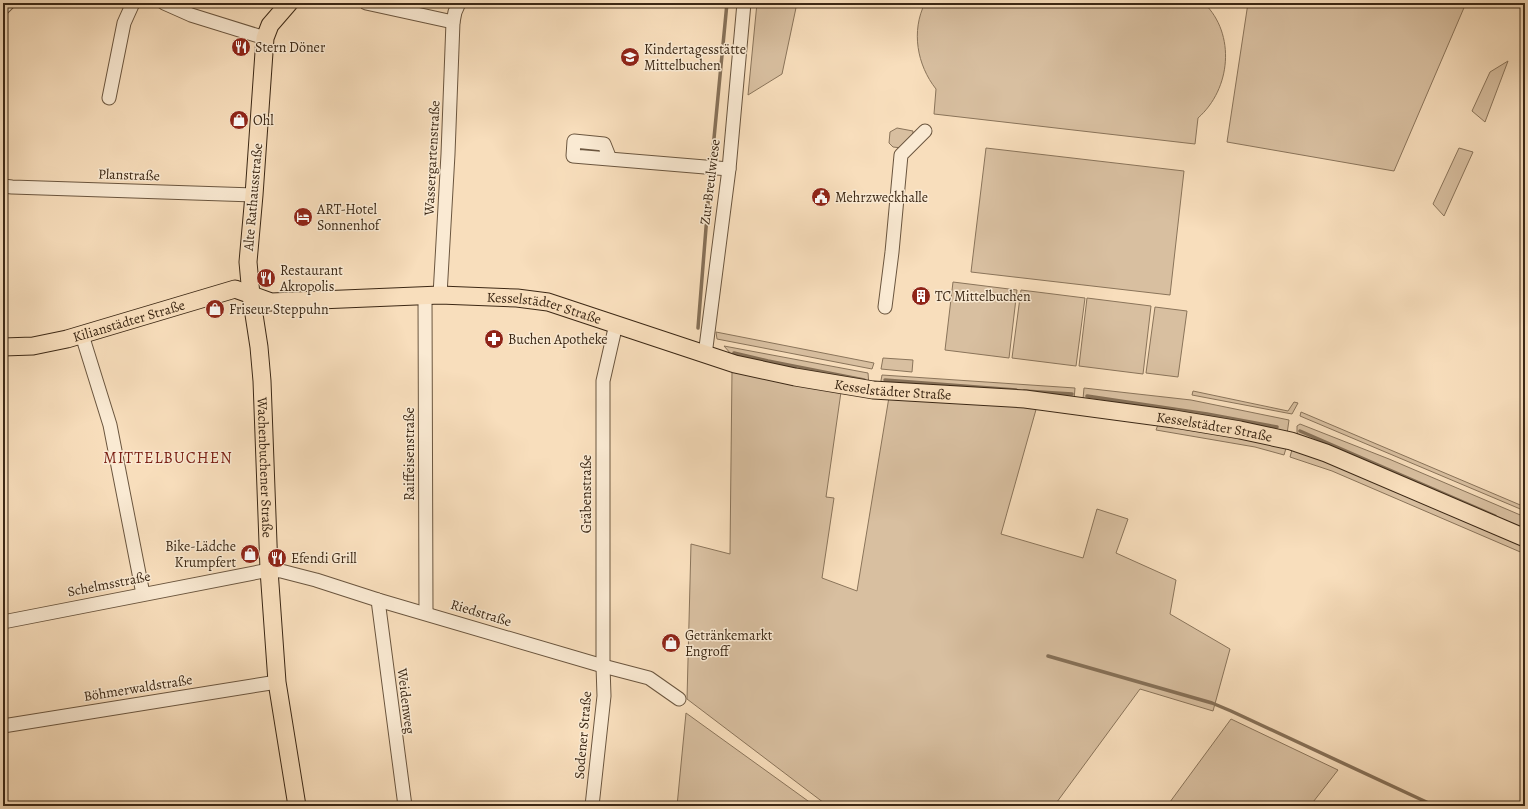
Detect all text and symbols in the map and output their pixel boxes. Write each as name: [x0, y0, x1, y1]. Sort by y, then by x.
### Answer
restaurant icon: Stern Döner: [230, 36, 252, 58]
place label: Stern Döner: [255, 38, 326, 57]
place label: Kindertagesstätte Mittelbuchen: [644, 40, 746, 75]
school or university icon: Kindertagesstätte Mittelbuchen: [619, 46, 641, 68]
street label: Wassergartenstraße: [419, 100, 445, 217]
shop icon: Ohl: [228, 109, 250, 131]
place label: Ohl: [253, 111, 274, 130]
street label: Zur Breulwiese: [695, 138, 725, 226]
street label: Alte Rathausstraße: [239, 142, 267, 253]
street label: Planstraße: [98, 164, 160, 186]
public building icon: Mehrzweckhalle: [810, 186, 832, 208]
place label: Mehrzweckhalle: [835, 188, 928, 207]
place label: ART-Hotel Sonnenhof: [316, 200, 382, 235]
hotel icon: ART-Hotel Sonnenhof: [292, 206, 314, 228]
place label: Restaurant Akropolis: [279, 261, 343, 296]
restaurant icon: Restaurant Akropolis: [255, 267, 277, 289]
building icon: TC Mittelbuchen: [910, 285, 932, 307]
street label: Kesselstädter Straße: [486, 287, 604, 329]
place label: TC Mittelbuchen: [935, 287, 1031, 306]
street label: Kilianstädter Straße: [70, 295, 187, 346]
shop icon: Friseur Steppuhn: [204, 298, 226, 320]
place label: Friseur Steppuhn: [229, 300, 329, 319]
pharmacy icon: Buchen Apotheke: [483, 328, 505, 350]
place label: Buchen Apotheke: [508, 330, 608, 349]
street label: Kesselstädter Straße: [833, 374, 952, 404]
street label: Wachenbuchener Straße: [253, 396, 277, 538]
street label: Raiffeisenstraße: [400, 407, 419, 501]
street label: Kesselstädter Straße: [1155, 407, 1274, 446]
district label: MITTELBUCHEN: [103, 447, 233, 469]
street label: Gräbenstraße: [577, 455, 596, 533]
place label: Bike-Lädche Krumpfert: [165, 537, 236, 572]
shop icon: Bike-Lädche Krumpfert: [239, 543, 261, 565]
restaurant icon: Efendi Grill: [266, 547, 288, 569]
place label: Efendi Grill: [291, 549, 357, 568]
street label: Schelmsstraße: [66, 567, 152, 601]
street label: Riedstraße: [448, 595, 514, 631]
place label: Getränkemarkt Engroff: [685, 626, 773, 661]
shop icon: Getränkemarkt Engroff: [660, 632, 682, 654]
street label: Weidenweg: [392, 666, 419, 735]
street label: Böhmerwaldstraße: [82, 670, 194, 706]
street label: Sodener Straße: [570, 690, 596, 780]

